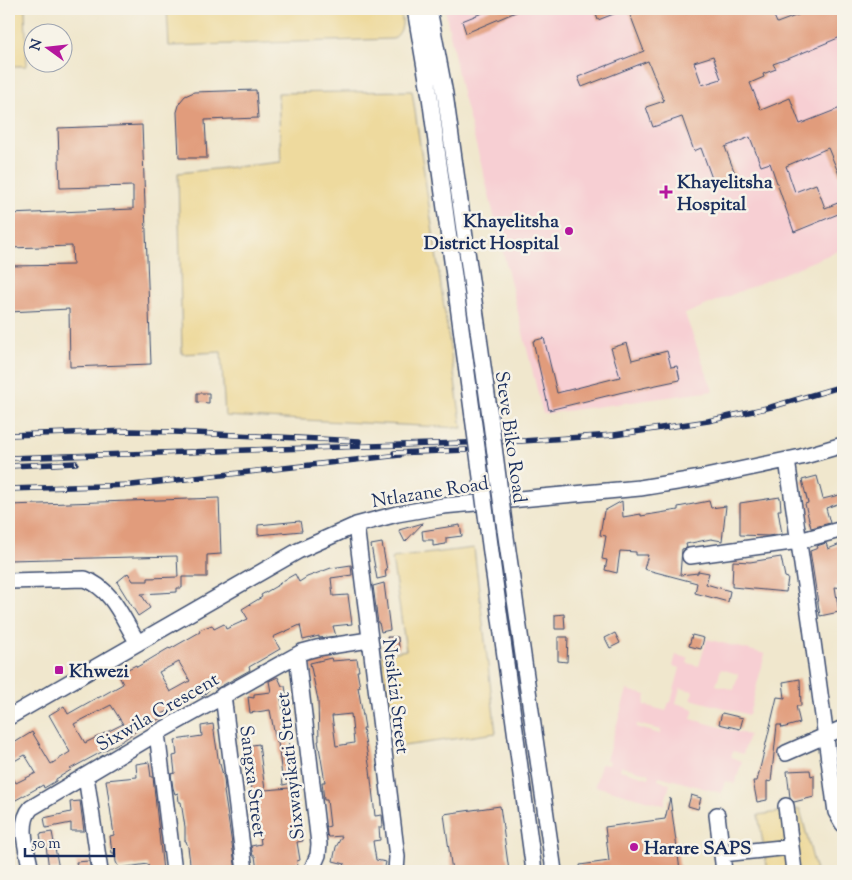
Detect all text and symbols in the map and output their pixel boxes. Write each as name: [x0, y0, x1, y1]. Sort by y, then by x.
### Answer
north arrow: [22, 22, 72, 72]
text: N: [26, 37, 48, 53]
place label: Khayelitsha Hospital: [677, 170, 773, 219]
marker: Khayelitsha Hospital: [659, 185, 673, 199]
place label: Khayelitsha District Hospital: [424, 209, 560, 258]
marker: Khayelitsha District Hospital: [563, 225, 575, 237]
street label: Steve Biko Road: [487, 370, 532, 505]
street label: Ntlazane Road: [370, 471, 491, 516]
street label: Ntsikizi Street: [374, 637, 415, 756]
place label: Khwezi: [69, 659, 129, 686]
marker: Khwezi: [53, 664, 65, 676]
street label: Sixwila Crescent: [92, 667, 225, 759]
street label: Sixwayikati Street: [270, 690, 313, 841]
street label: Sangxa Street: [231, 724, 272, 839]
scale bar: [25, 825, 114, 857]
text: 50 m: [31, 834, 61, 855]
place label: Harare SAPS: [644, 836, 751, 863]
marker: Harare SAPS: [628, 841, 640, 853]

